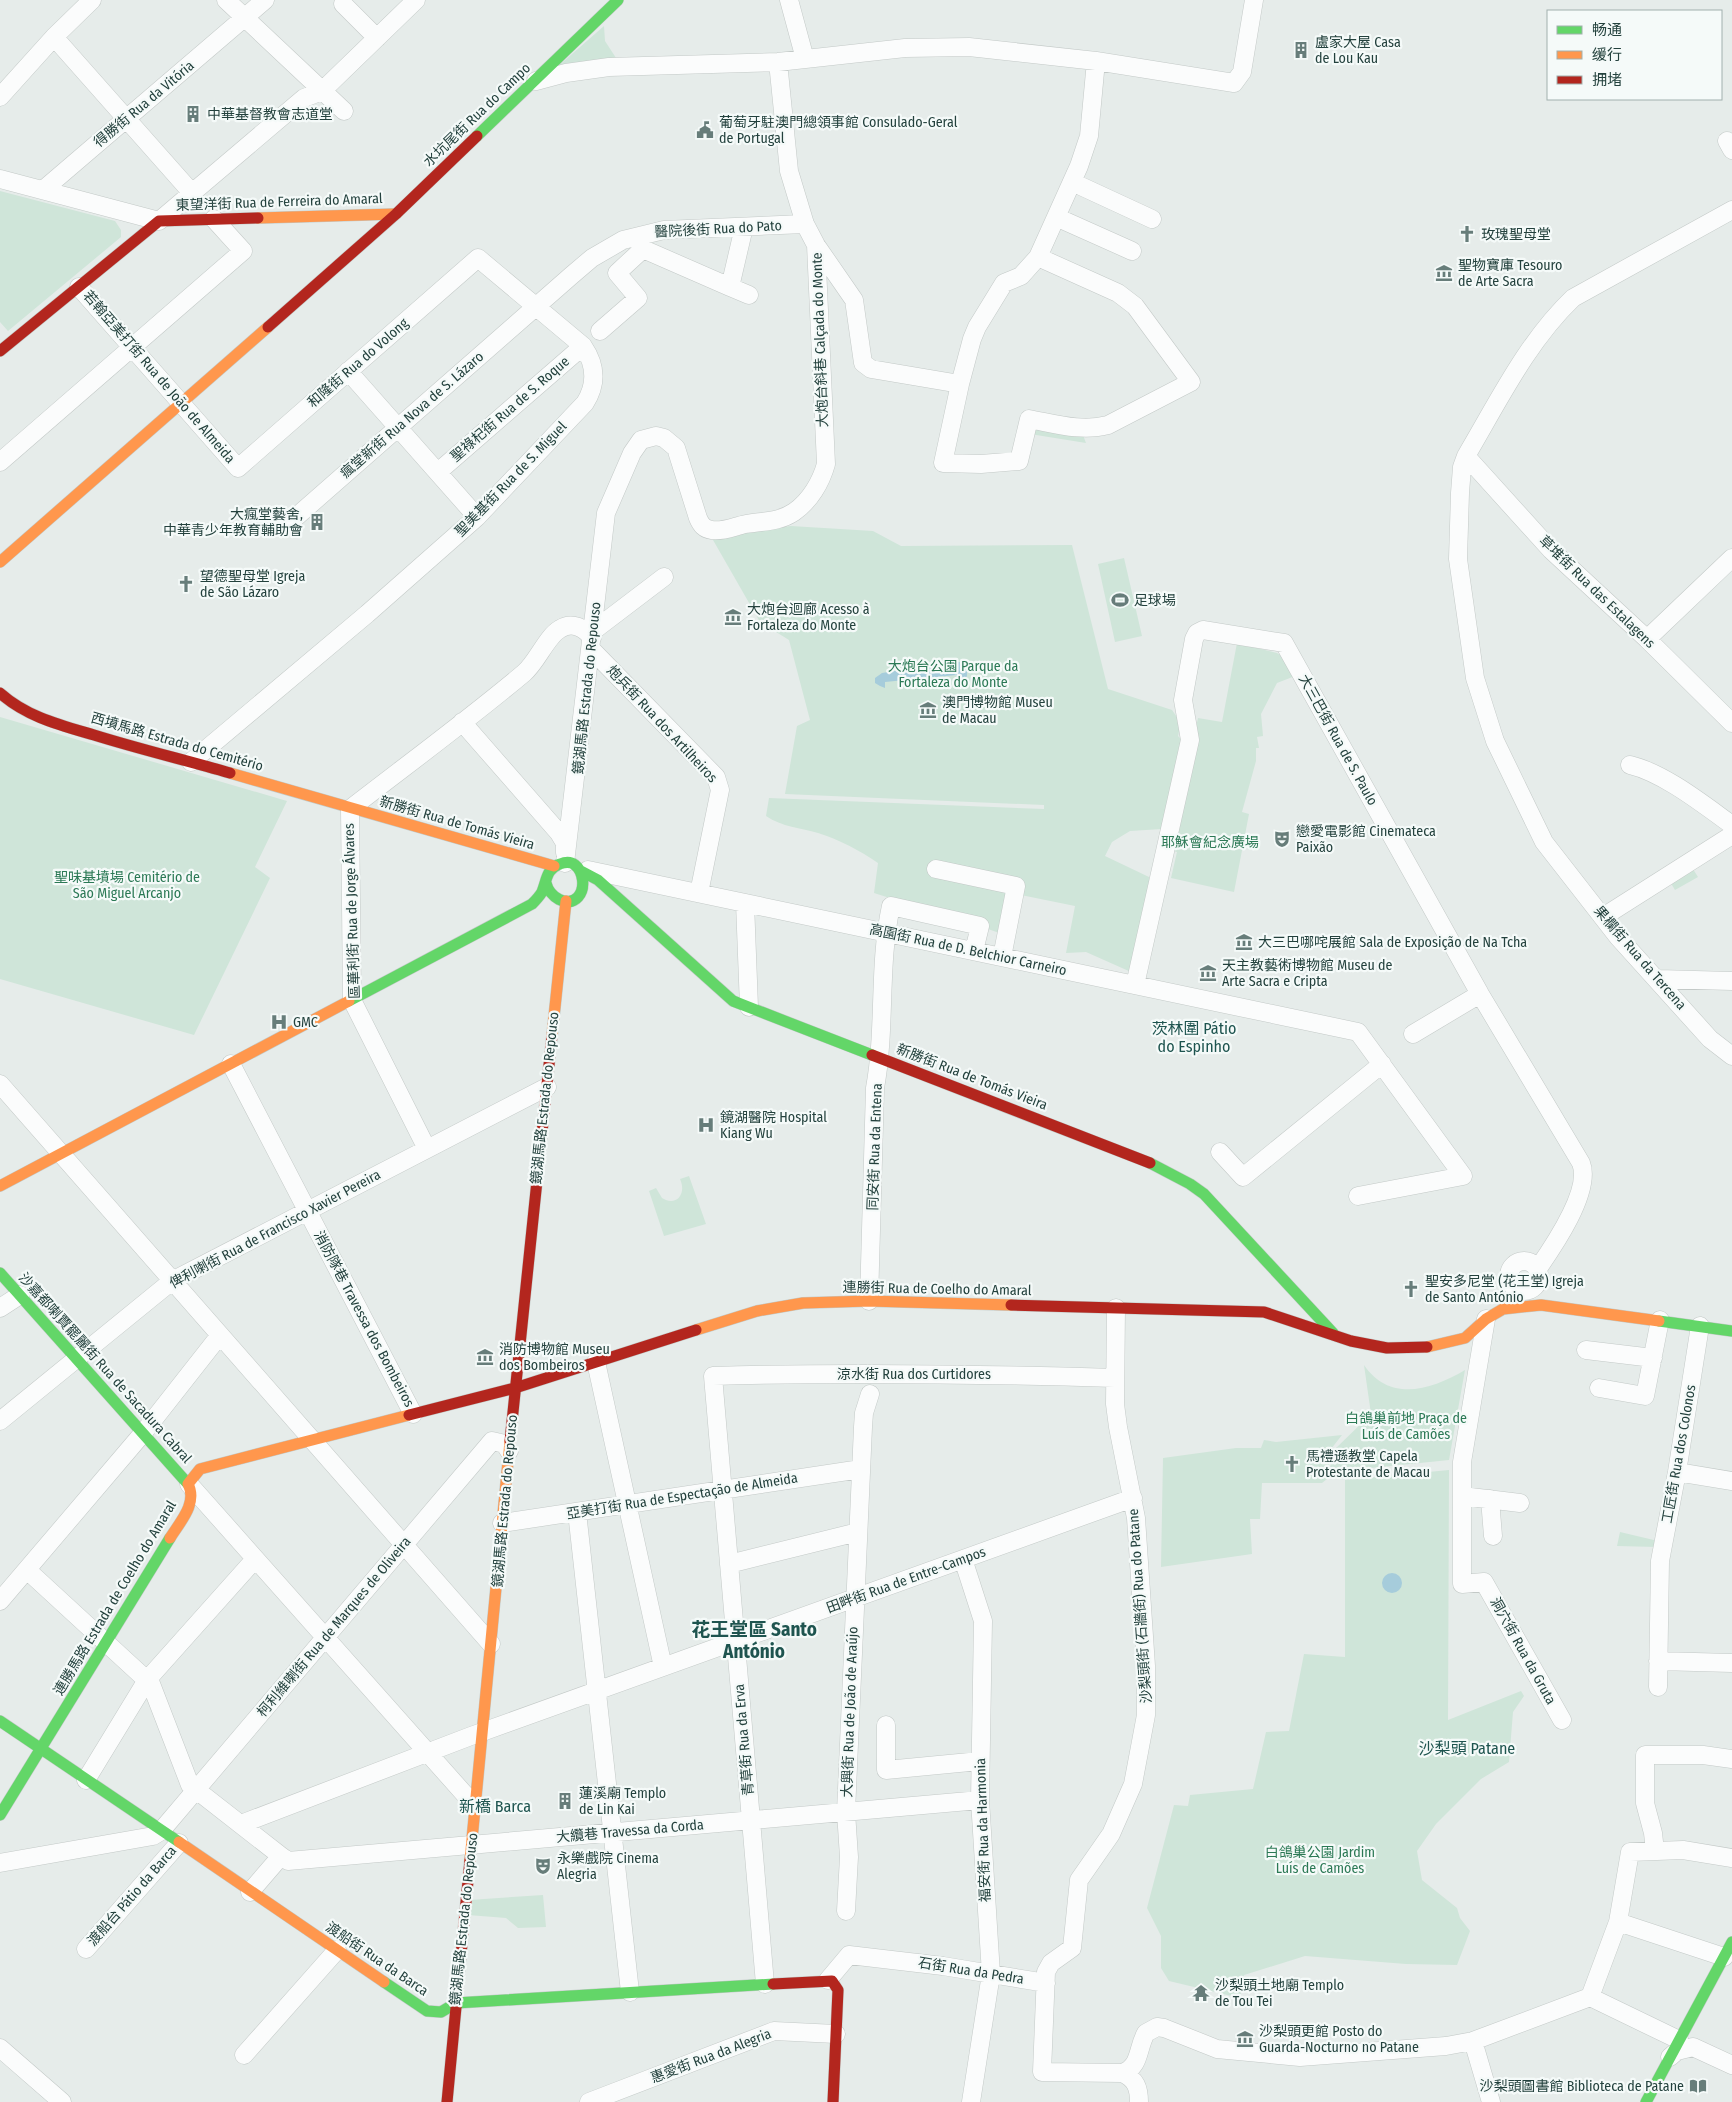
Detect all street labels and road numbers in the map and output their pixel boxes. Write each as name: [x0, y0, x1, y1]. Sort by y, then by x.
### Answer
street label: 得勝街 Rua da Vitória: [90, 57, 198, 151]
street label: 水坑尾街 Rua do Campo: [420, 60, 534, 170]
street label: 東望洋街 Rua de Ferreira do Amaral: [175, 190, 383, 214]
street label: 醫院後街 Rua do Pato: [654, 217, 782, 241]
street label: 大炮台斜巷 Calçada do Monte: [808, 252, 832, 428]
street label: 若翰亞美打街 Rua de João de Almeida: [79, 287, 239, 467]
street label: 和隆街 Rua do Volong: [304, 314, 412, 411]
street label: 瘋堂新街 Rua Nova de S. Lázaro: [337, 348, 487, 482]
street label: 聖祿杞街 Rua de S. Roque: [447, 353, 573, 465]
street label: 聖美基街 Rua de S. Miguel: [452, 418, 571, 540]
street label: 草堆街 Rua das Estalagens: [1535, 532, 1659, 652]
street label: 鏡湖馬路 Estrada do Repouso: [569, 601, 605, 775]
street label: 炮兵街 Rua dos Artilheiros: [603, 662, 721, 786]
street label: 大三巴街 Rua de S. Paulo: [1295, 672, 1381, 808]
street label: 西墳馬路 Estrada do Cemitério: [89, 709, 265, 775]
street label: 新勝街 Rua de Tomás Vieira: [378, 793, 537, 853]
street label: 區華利街 Rua de Jorge Álvares: [339, 823, 364, 999]
street label: 果欄街 Rua da Tercena: [1590, 903, 1690, 1014]
street label: 高園街 Rua de D. Belchior Carneiro: [868, 921, 1068, 979]
street label: 鏡湖馬路 Estrada do Repouso: [527, 1011, 563, 1185]
street label: 新勝街 Rua de Tomás Vieira: [894, 1040, 1050, 1114]
street label: 同安街 Rua da Entena: [864, 1083, 886, 1211]
street label: 俾利喇街 Rua de Francisco Xavier Pereira: [167, 1166, 384, 1292]
street label: 消防隊巷 Travessa dos Bombeiros: [310, 1228, 418, 1410]
street label: 沙嘉都喇賈罷麗街 Rua de Sacadura Cabral: [15, 1269, 195, 1467]
street label: 連勝街 Rua de Coelho do Amaral: [842, 1279, 1032, 1299]
street label: 涼水街 Rua dos Curtidores: [837, 1366, 991, 1383]
street label: 工匠街 Rua dos Colonos: [1658, 1383, 1700, 1525]
street label: 鏡湖馬路 Estrada do Repouso: [489, 1414, 521, 1588]
street label: 亞美打街 Rua de Espectação de Almeida: [565, 1469, 799, 1523]
street label: 連勝馬路 Estrada de Coelho do Amaral: [50, 1497, 180, 1698]
street label: 沙梨頭街 (石牆街) Rua do Patane: [1125, 1508, 1155, 1704]
street label: 柯利維喇街 Rua de Marques de Oliveira: [254, 1533, 415, 1721]
street label: 田畔街 Rua de Entre-Campos: [824, 1543, 988, 1617]
street label: 洞穴街 Rua da Gruta: [1487, 1595, 1559, 1708]
street label: 大興街 Rua de João de Araújo: [839, 1626, 861, 1798]
street label: 青草街 Rua da Erva: [731, 1683, 757, 1797]
street label: 福安街 Rua da Harmonia: [972, 1758, 994, 1902]
street label: 大纜巷 Travessa da Corda: [555, 1816, 705, 1846]
street label: 鏡湖馬路 Estrada do Repouso: [446, 1832, 482, 2006]
street label: 渡船台 Pátio da Barca: [84, 1842, 180, 1949]
street label: 渡船街 Rua da Barca: [323, 1918, 432, 2000]
street label: 石街 Rua da Pedra: [917, 1954, 1025, 1988]
street label: 惠愛街 Rua da Alegria: [648, 2025, 774, 2087]

